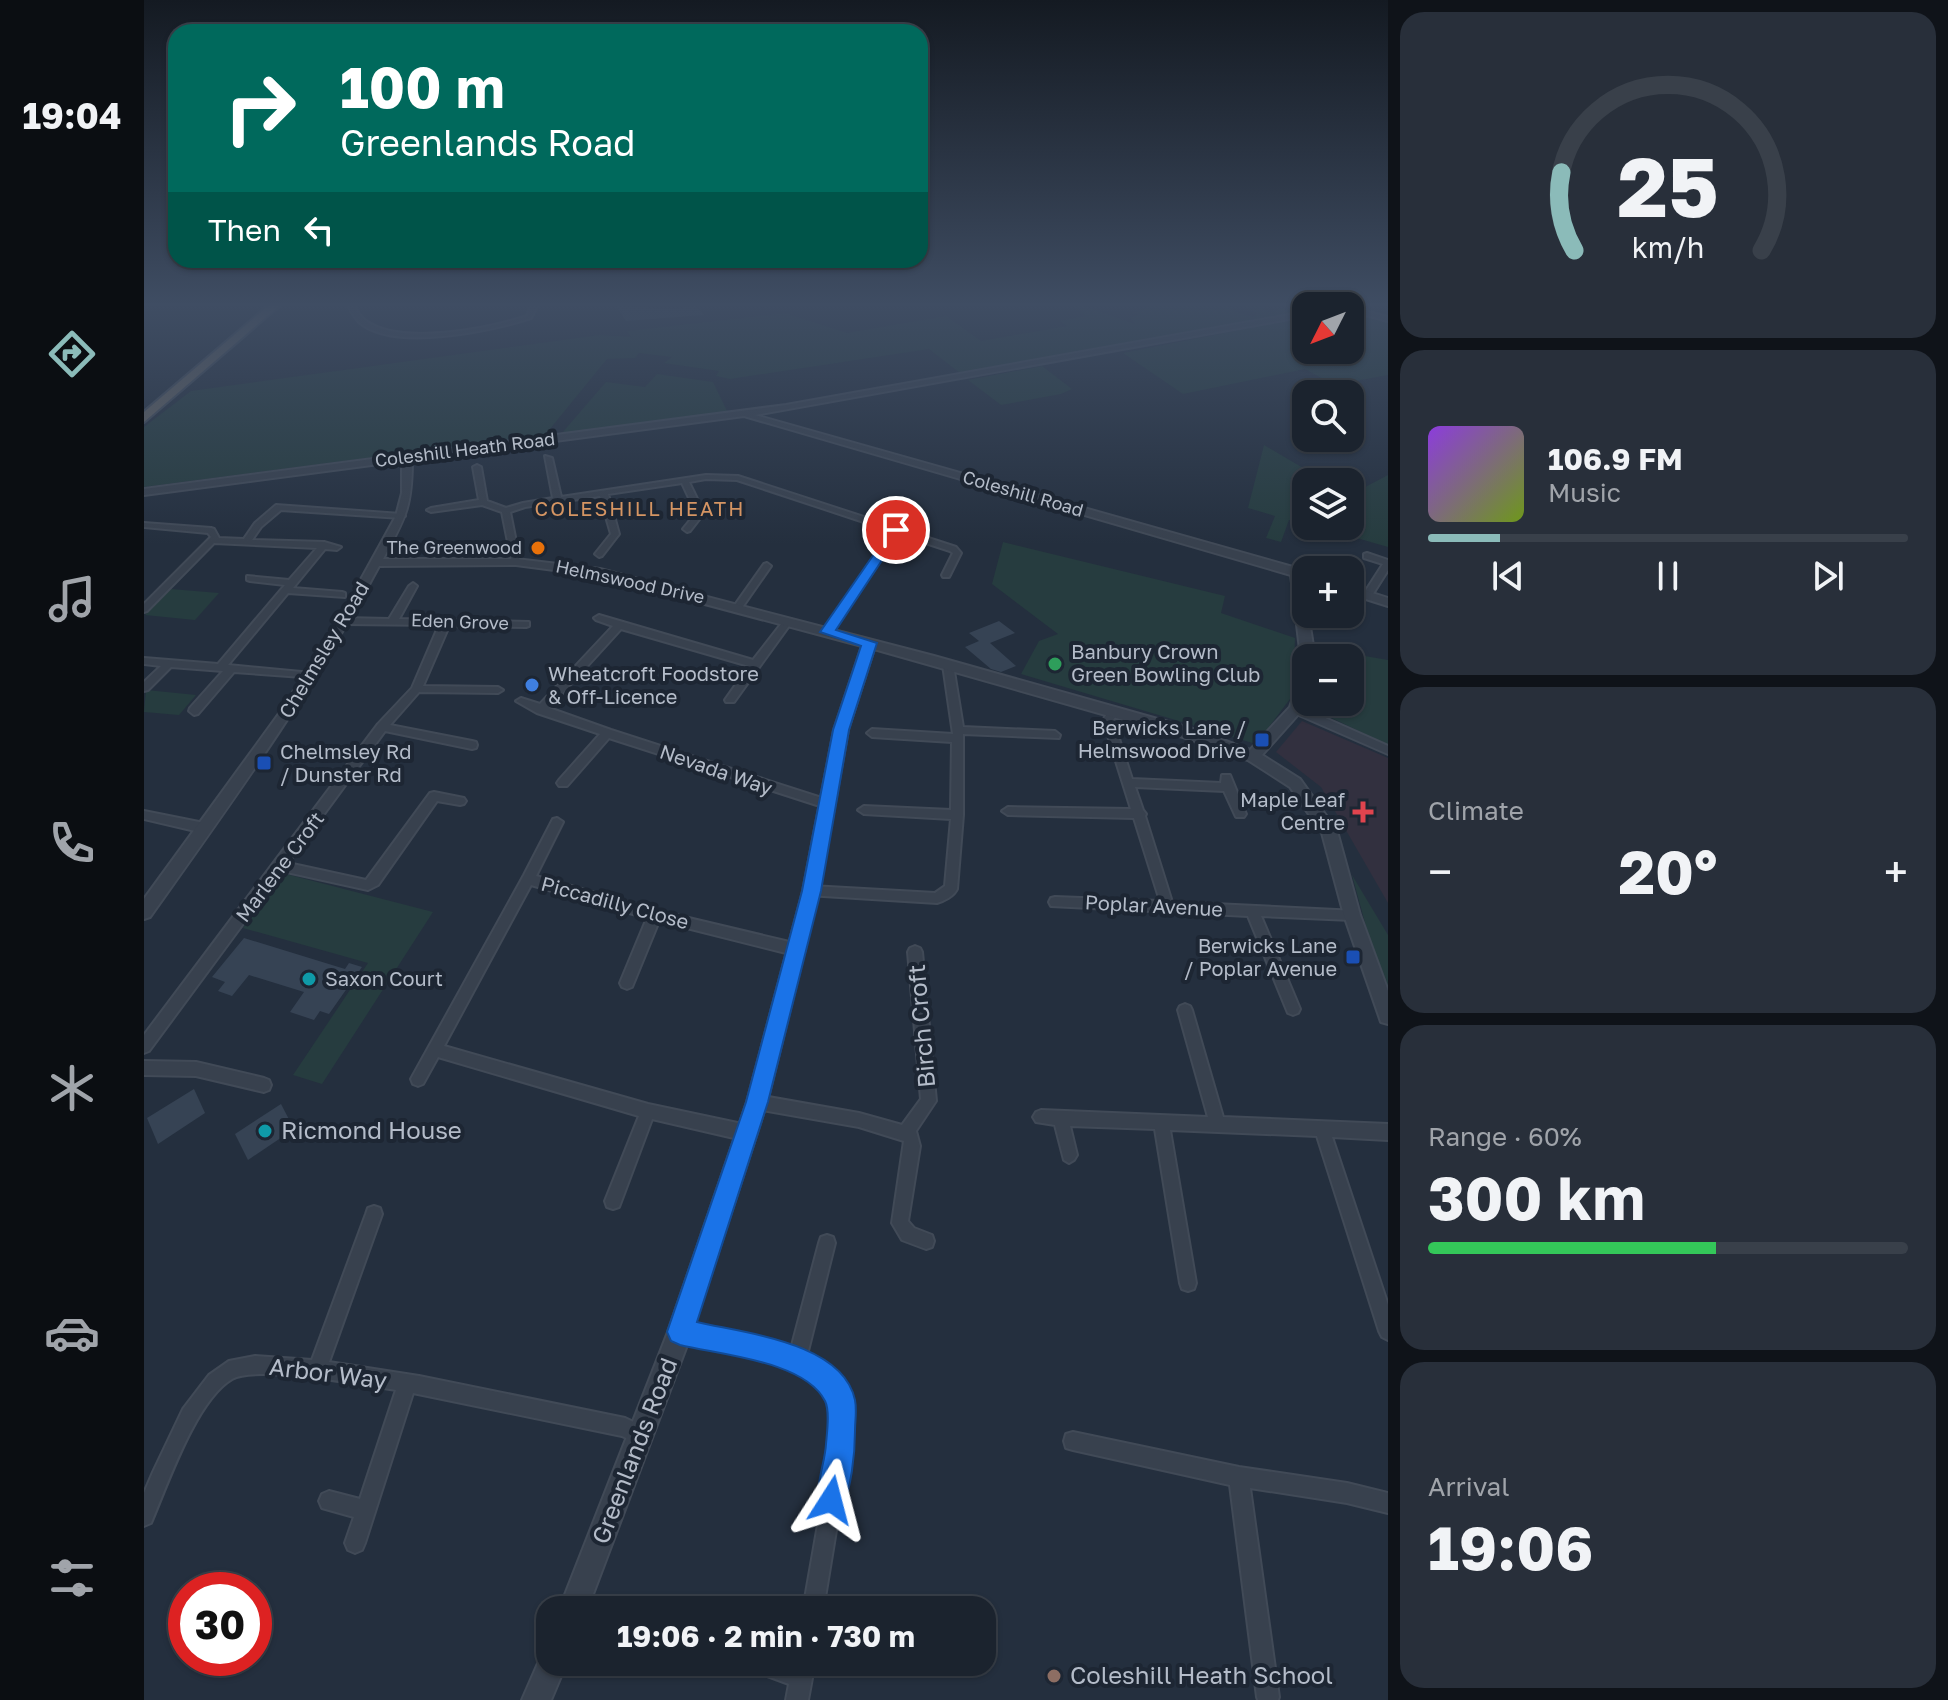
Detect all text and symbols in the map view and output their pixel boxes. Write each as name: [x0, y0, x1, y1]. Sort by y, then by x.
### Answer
text: 100 m: [340, 53, 505, 120]
icon: right: [208, 56, 312, 160]
text: 19:04: [23, 94, 121, 137]
text: Greenlands Road: [340, 121, 635, 164]
text: 25: [1617, 134, 1719, 234]
icon: left: [297, 208, 341, 252]
text: Then: [208, 212, 281, 248]
text: km/h: [1632, 230, 1704, 264]
north arrow: [1292, 292, 1364, 364]
map controls: [1292, 292, 1364, 716]
icon: directions: [44, 326, 100, 382]
button: search: [1292, 380, 1364, 452]
street label: Coleshill Heath Road: [373, 427, 556, 471]
text: 106.9 FM: [1548, 441, 1683, 477]
street label: Coleshill Road: [960, 465, 1086, 521]
button: layers: [1292, 468, 1364, 540]
text: Music: [1548, 477, 1621, 508]
district label: COLESHILL HEATH: [535, 496, 745, 520]
pin: [862, 496, 930, 564]
icon: arrive: [874, 508, 918, 552]
place label: The Greenwood: [386, 536, 522, 558]
marker: The Greenwood: [529, 539, 547, 557]
icon: previous: [1486, 554, 1530, 598]
icon: pause: [1646, 554, 1690, 598]
icon: next: [1806, 554, 1850, 598]
street label: Helmswood Drive: [554, 555, 707, 608]
button: +: [1292, 556, 1364, 628]
icon: music: [44, 571, 100, 627]
street label: Chelmsley Road: [273, 577, 373, 722]
street label: Eden Grove: [411, 608, 509, 634]
place label: Banbury Crown Green Bowling Club: [1071, 639, 1260, 686]
button: −: [1292, 644, 1364, 716]
marker: Banbury Crown Green Bowling Club: [1046, 655, 1064, 673]
place label: Wheatcroft Foodstore & Off-Licence: [548, 661, 759, 708]
marker: Wheatcroft Foodstore & Off-Licence: [523, 676, 541, 694]
place label: Berwicks Lane / Helmswood Drive: [1078, 715, 1246, 762]
marker: Berwicks Lane / Helmswood Drive: [1253, 731, 1271, 749]
place label: Chelmsley Rd / Dunster Rd: [280, 739, 412, 786]
street label: Nevada Way: [657, 739, 776, 800]
marker: Chelmsley Rd / Dunster Rd: [255, 754, 273, 772]
place label: Maple Leaf Centre: [1240, 787, 1345, 834]
text: Climate: [1428, 795, 1524, 826]
marker: Maple Leaf Centre: [1352, 801, 1374, 823]
street label: Marlene Croft: [230, 807, 328, 926]
icon: phone: [44, 815, 100, 871]
text: 20°: [1619, 835, 1718, 907]
text: −: [1428, 845, 1452, 898]
text: +: [1884, 845, 1908, 898]
street label: Piccadilly Close: [539, 871, 692, 933]
street label: Poplar Avenue: [1084, 889, 1224, 921]
place label: Berwicks Lane / Poplar Avenue: [1184, 933, 1337, 980]
marker: Berwicks Lane / Poplar Avenue: [1344, 948, 1362, 966]
street label: Birch Croft: [901, 963, 940, 1089]
place label: Saxon Court: [325, 966, 443, 990]
marker: Saxon Court: [300, 970, 318, 988]
icon: climate: [44, 1060, 100, 1116]
place label: Ricmond House: [281, 1115, 462, 1144]
text: Range · 60%: [1428, 1121, 1582, 1152]
marker: Ricmond House: [256, 1122, 274, 1140]
text: 300 km: [1428, 1161, 1645, 1233]
icon: car: [44, 1305, 100, 1361]
street label: Arbor Way: [268, 1351, 389, 1394]
street label: Greenlands Road: [585, 1353, 682, 1548]
position arrow: [789, 1458, 873, 1542]
text: Arrival: [1428, 1471, 1509, 1502]
text: 19:06: [1428, 1511, 1593, 1583]
icon: filters: [44, 1550, 100, 1606]
speed limit sign: 30: [168, 1572, 272, 1676]
text: 19:06 · 2 min · 730 m: [617, 1618, 915, 1654]
place label: Coleshill Heath School: [1070, 1660, 1333, 1689]
marker: Coleshill Heath School: [1045, 1667, 1063, 1685]

